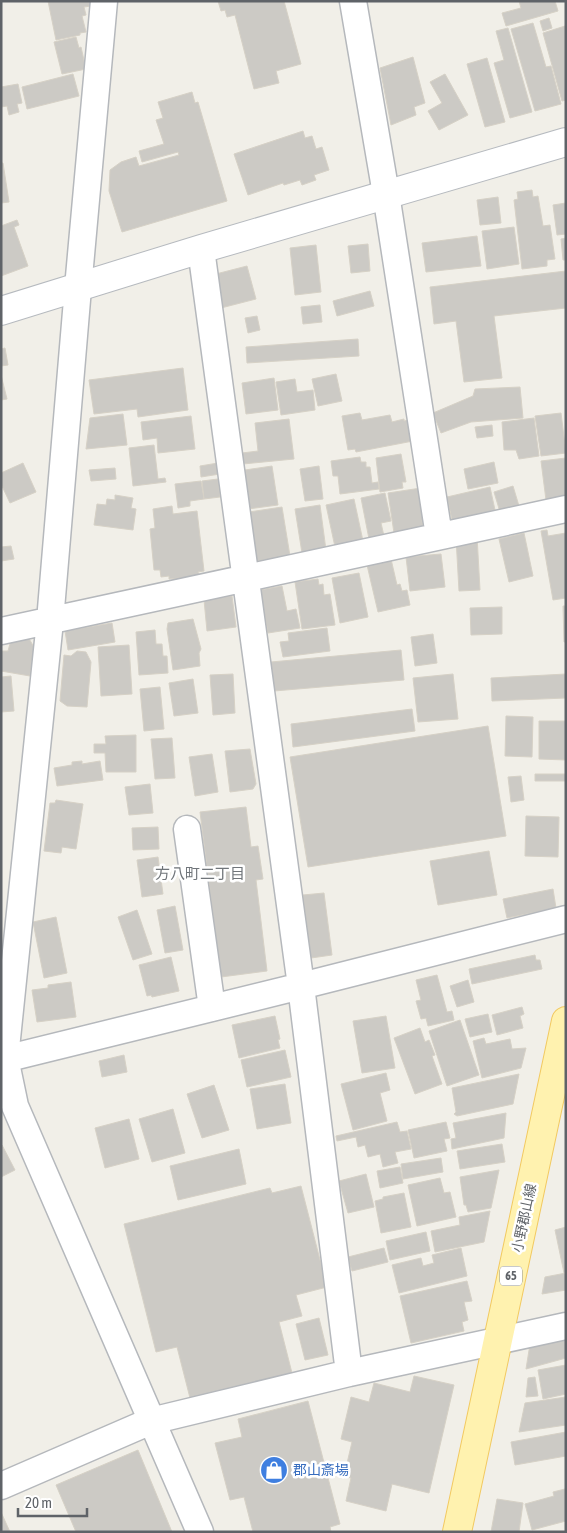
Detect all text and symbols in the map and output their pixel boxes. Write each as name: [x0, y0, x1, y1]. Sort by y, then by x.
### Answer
district label: 方八町二丁目: [155, 865, 245, 882]
street label: 小野郡山線: [509, 1182, 539, 1254]
road number: 65: [500, 1266, 522, 1285]
shop icon: 郡山斎場: [259, 1455, 289, 1485]
place label: 郡山斎場: [293, 1462, 349, 1478]
scale bar: [18, 1486, 86, 1518]
text: 20 m: [25, 1494, 52, 1511]

